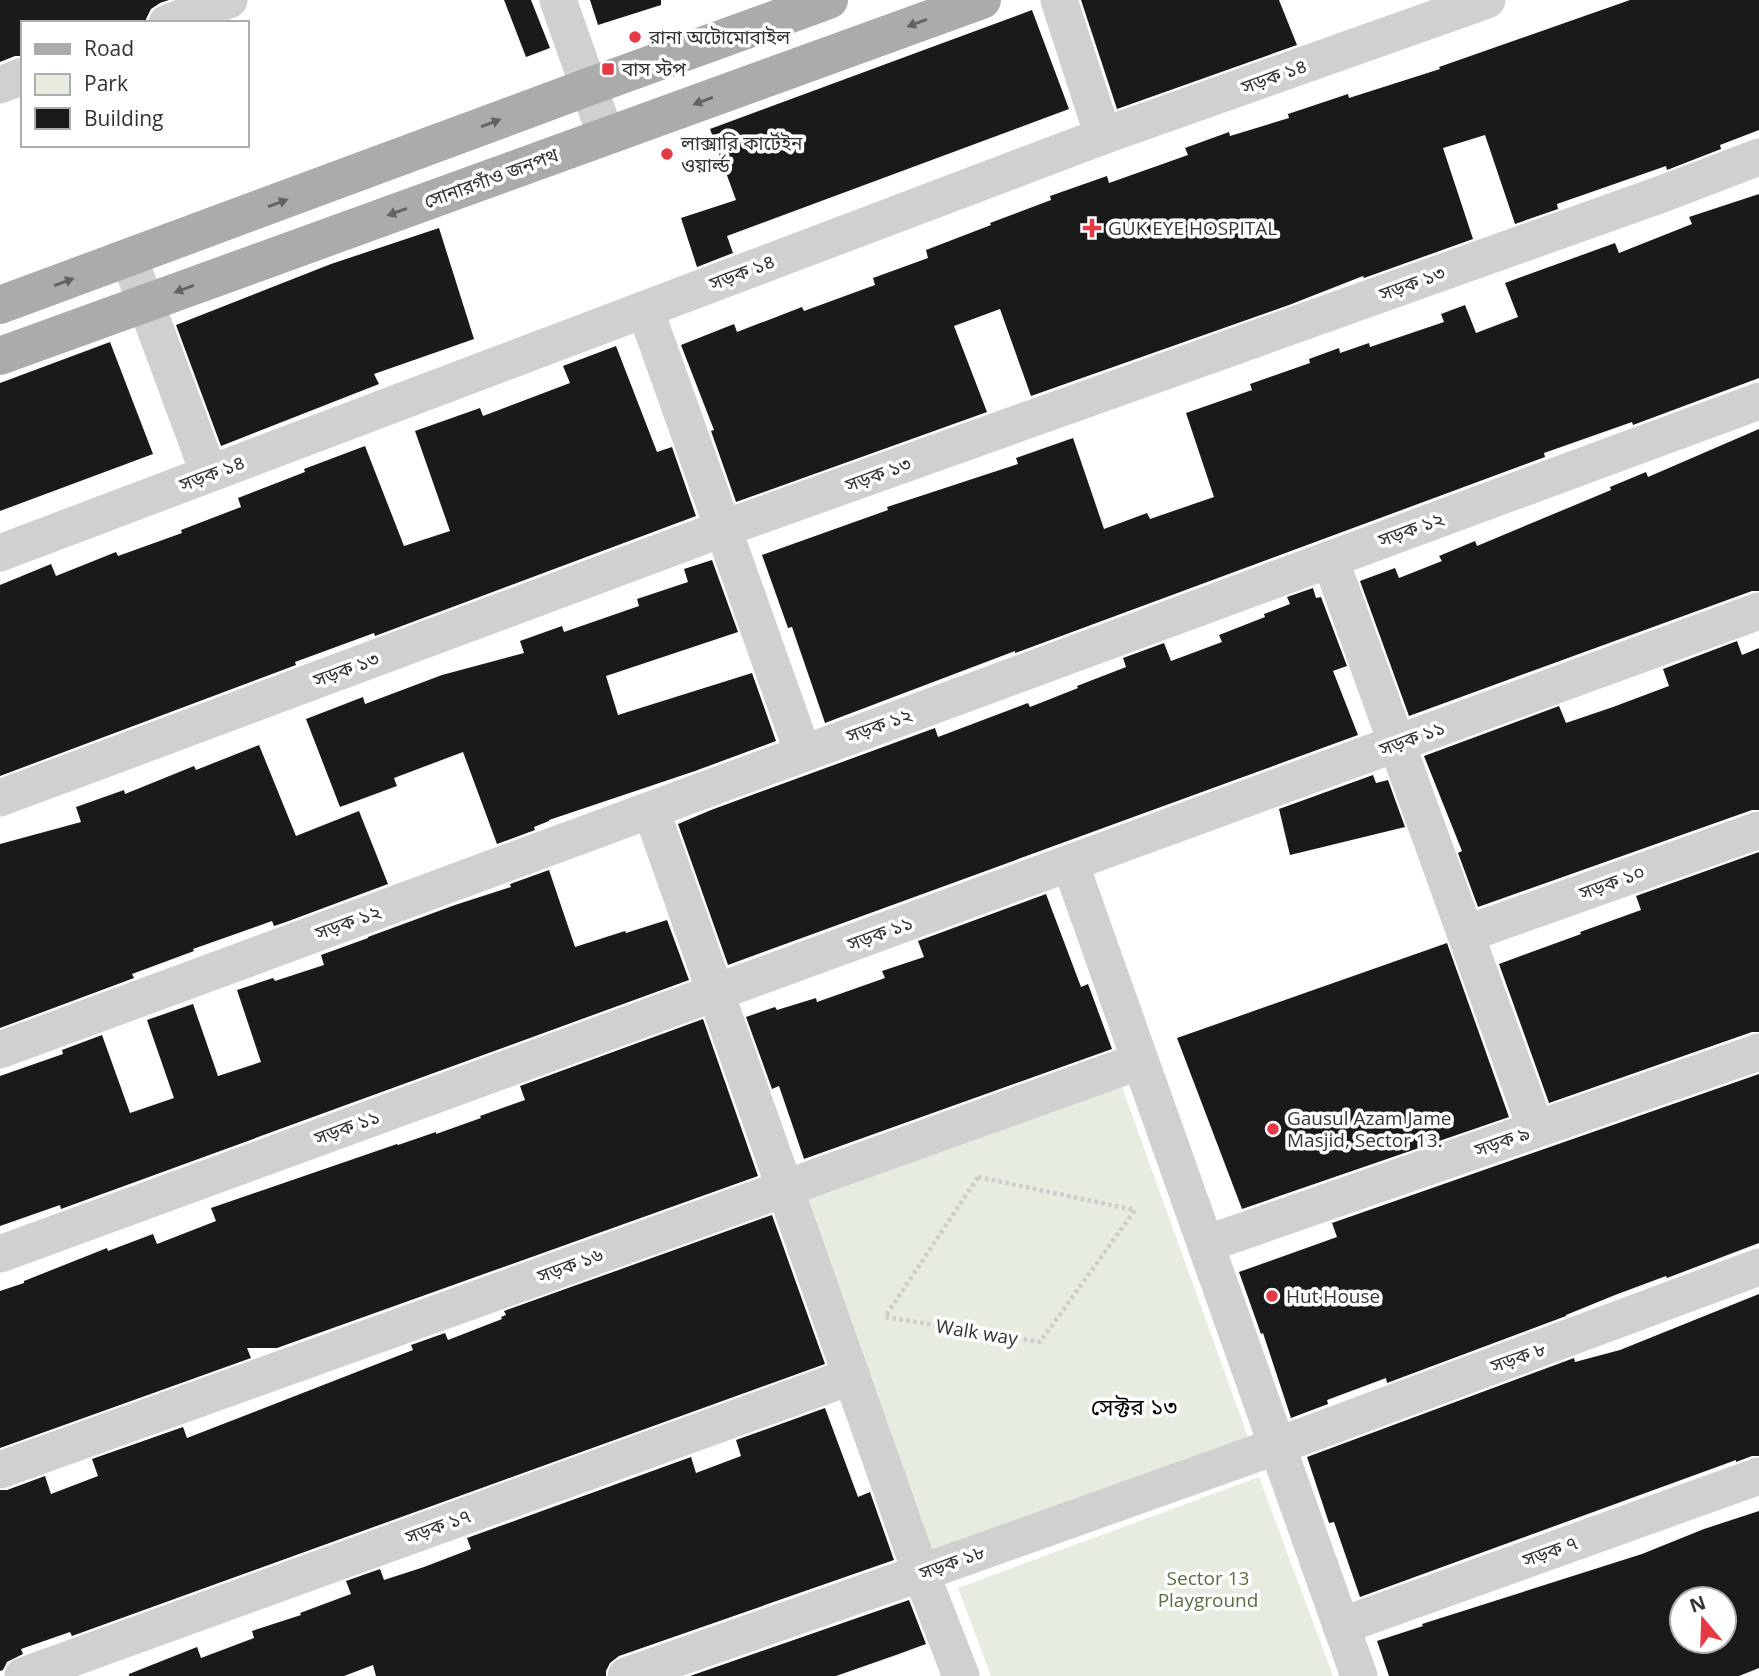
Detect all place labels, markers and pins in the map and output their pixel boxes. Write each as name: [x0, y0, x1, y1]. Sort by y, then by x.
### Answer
place label: রানা অটোমোবাইল: [648, 24, 791, 50]
marker: রানা অটোমোবাইল: [627, 29, 643, 45]
place label: বাস স্টপ: [621, 56, 686, 82]
marker: বাস স্টপ: [600, 61, 616, 77]
place label: লাক্সারি কার্টেইন ওয়ার্ল্ড: [680, 130, 803, 178]
marker: লাক্সারি কার্টেইন ওয়ার্ল্ড: [659, 146, 675, 162]
place label: GUK EYE HOSPITAL: [1108, 215, 1277, 241]
marker: GUK EYE HOSPITAL: [1082, 218, 1102, 238]
place label: Gausul Azam Jame Masjid, Sector 13.: [1287, 1105, 1451, 1153]
marker: Gausul Azam Jame Masjid, Sector 13.: [1265, 1121, 1281, 1137]
place label: Hut House: [1286, 1283, 1380, 1309]
marker: Hut House: [1264, 1288, 1280, 1304]

